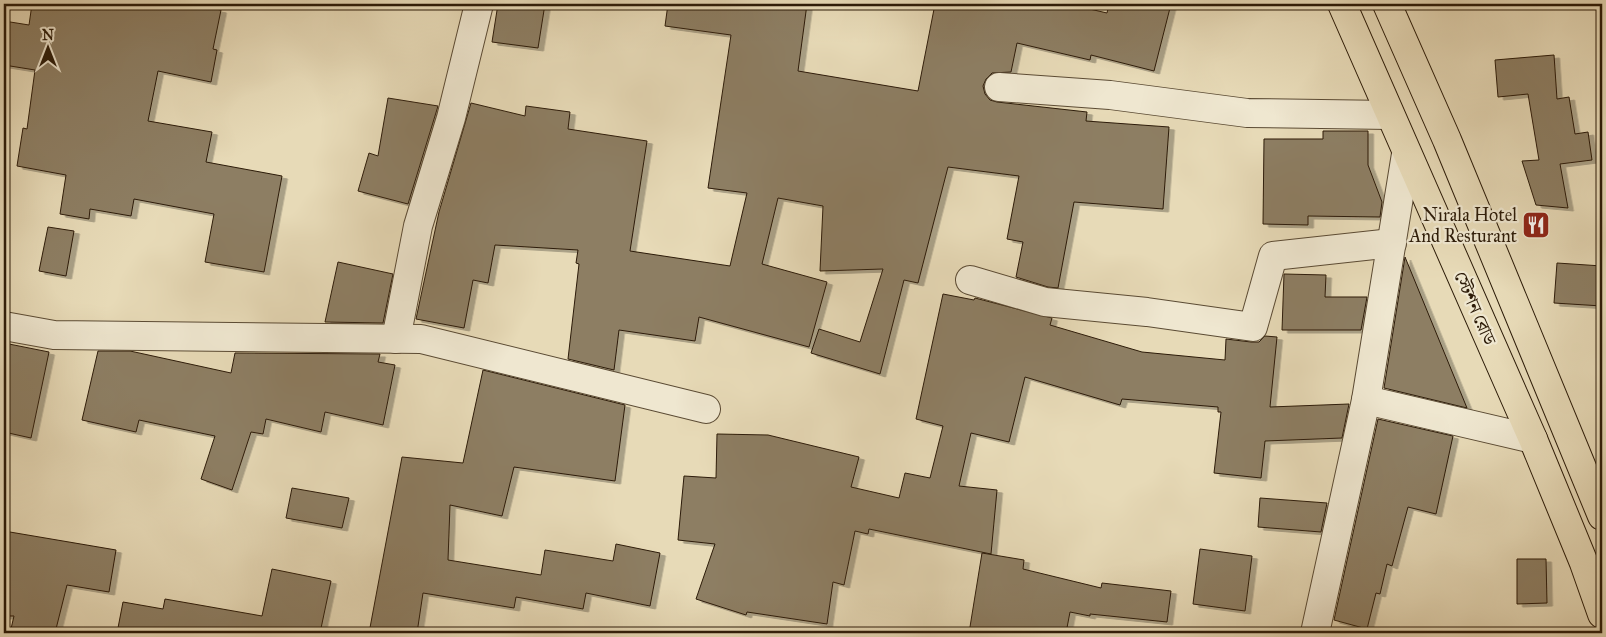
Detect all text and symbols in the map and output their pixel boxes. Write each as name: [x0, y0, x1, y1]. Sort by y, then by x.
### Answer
north arrow: [22, 22, 72, 72]
text: N: [42, 27, 54, 44]
place label: Nirala Hotel And Resturant: [1408, 204, 1518, 247]
restaurant icon: Nirala Hotel And Resturant: [1521, 210, 1551, 240]
street label: স্টেশন রোড: [1449, 268, 1501, 349]

